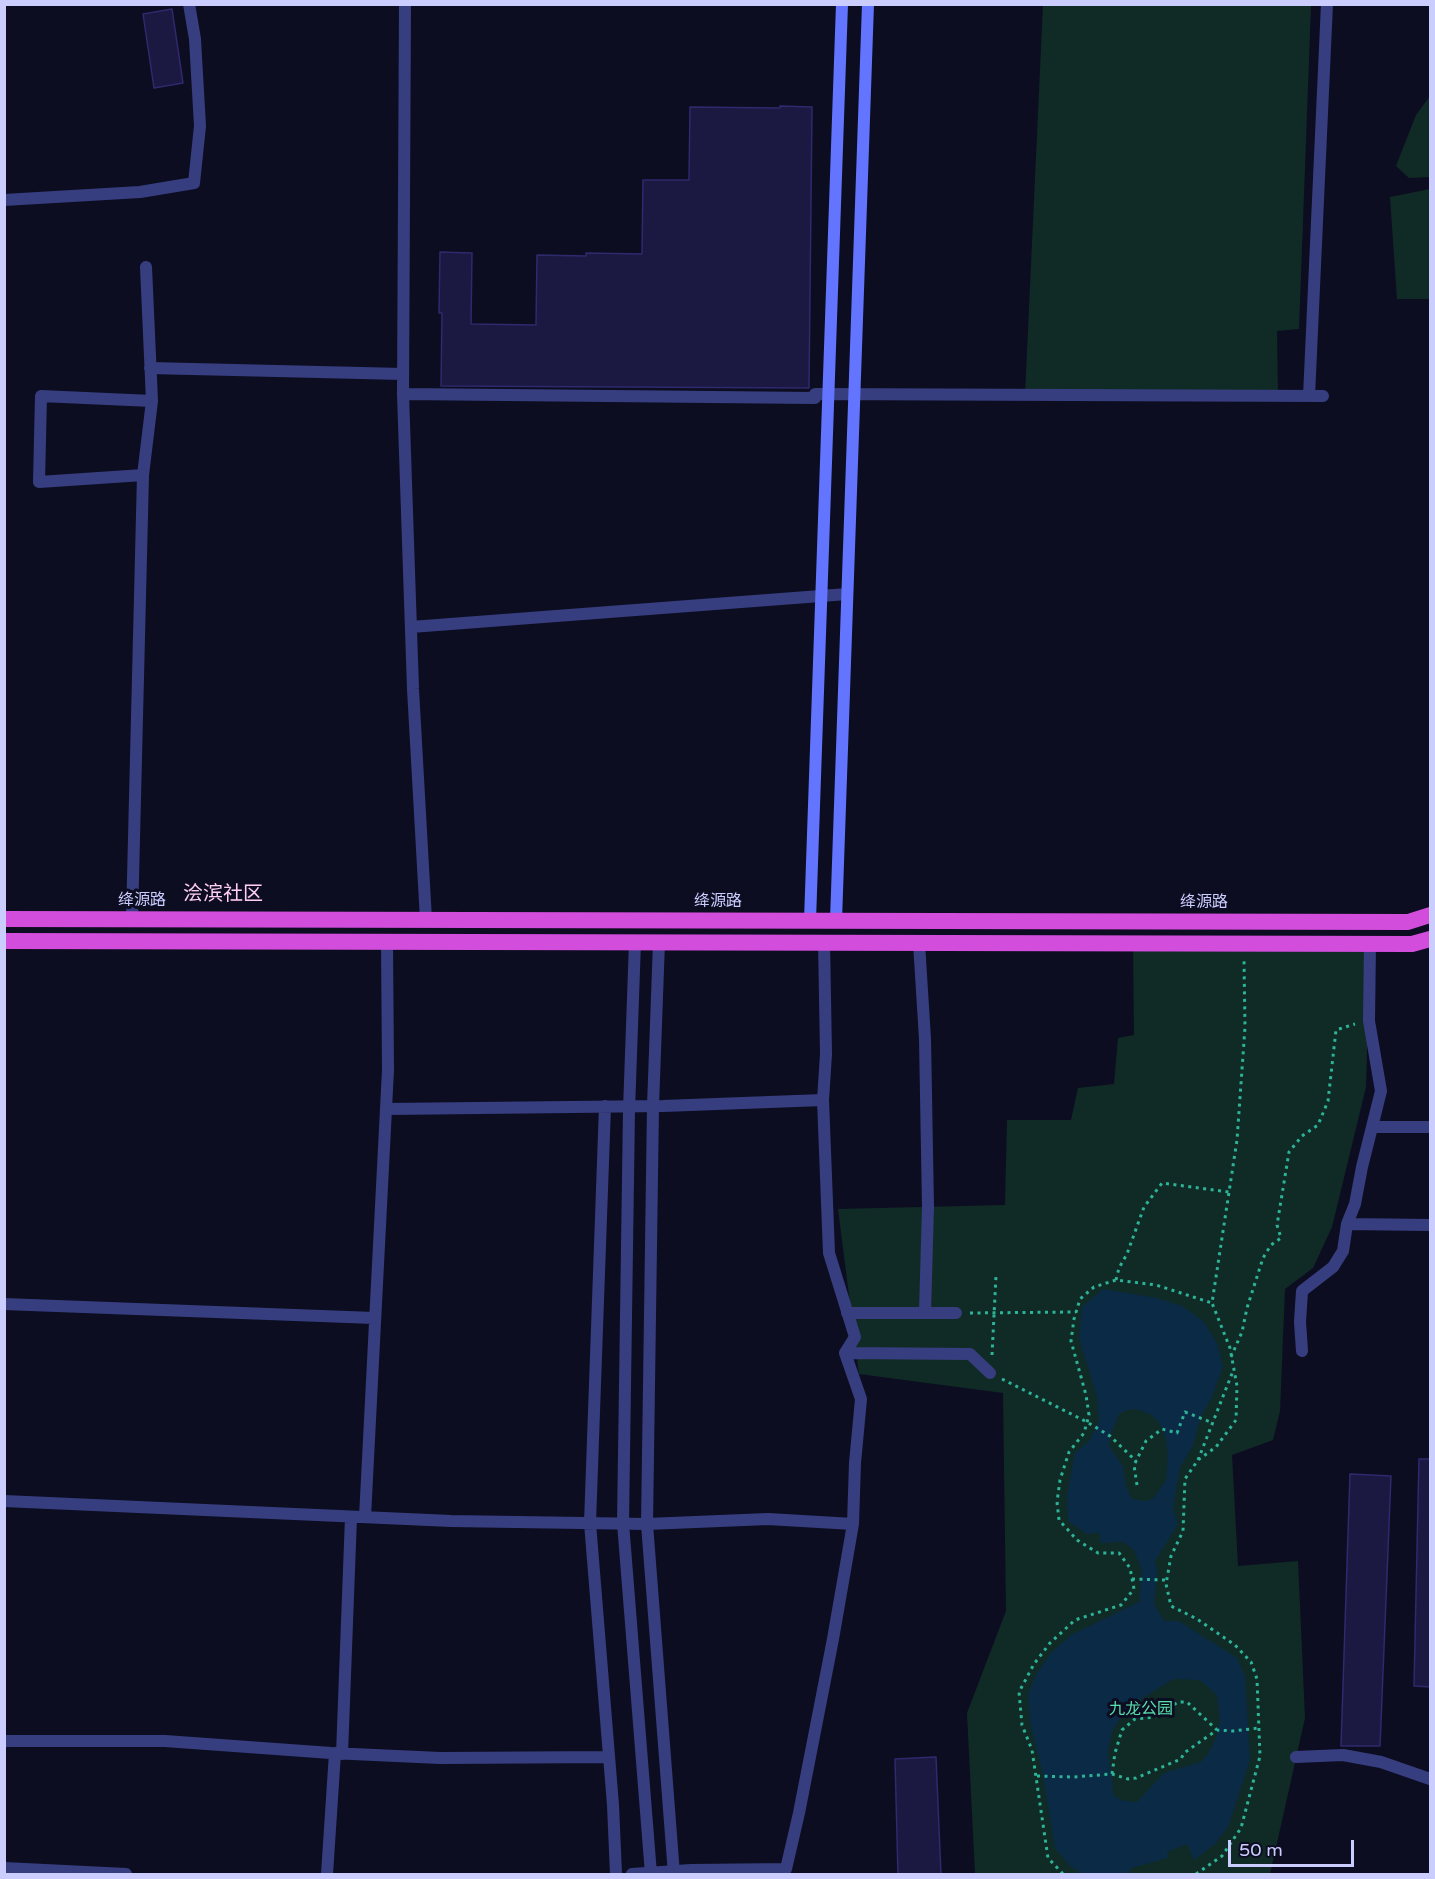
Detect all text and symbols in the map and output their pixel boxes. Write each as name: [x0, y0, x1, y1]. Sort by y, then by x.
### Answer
district label: 浍滨社区: [183, 883, 263, 907]
street label: 绛源路: [118, 891, 166, 911]
street label: 绛源路: [694, 892, 742, 912]
street label: 绛源路: [1180, 893, 1228, 913]
park label: 九龙公园: [1109, 1700, 1173, 1720]
scale bar: [1231, 1828, 1357, 1866]
text: 50 m: [1239, 1839, 1283, 1861]

